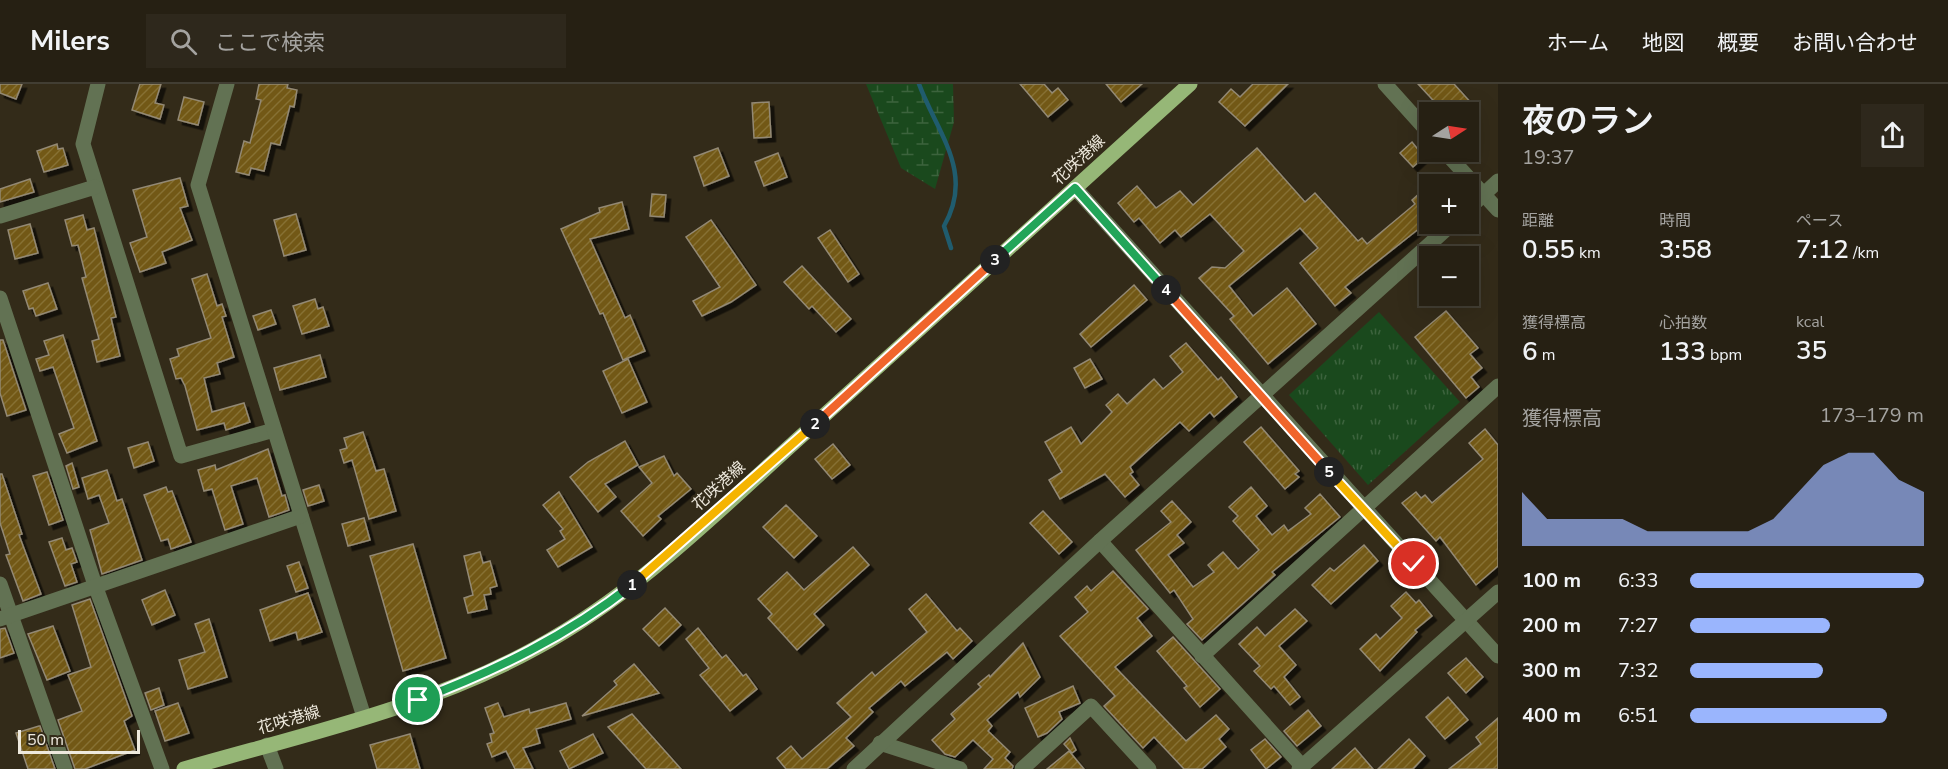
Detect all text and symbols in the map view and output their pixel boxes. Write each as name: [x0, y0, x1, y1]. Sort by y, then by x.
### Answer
search box: [146, 14, 566, 68]
text: Milers: [30, 22, 110, 60]
icon: search: [167, 25, 200, 58]
text: ここで検索: [215, 28, 325, 58]
text: ホーム: [1547, 29, 1609, 57]
text: 地図: [1642, 29, 1684, 57]
text: 概要: [1717, 29, 1759, 57]
text: お問い合わせ: [1792, 29, 1918, 57]
text: 夜のラン: [1522, 99, 1654, 144]
north arrow: [1419, 102, 1479, 162]
map controls: [1419, 102, 1479, 306]
button: share: [1861, 104, 1924, 167]
street label: 花咲港線: [1048, 130, 1110, 190]
text: 19:37: [1522, 144, 1575, 171]
button: +: [1419, 174, 1479, 234]
text: 距離: [1522, 210, 1554, 232]
text: 時間: [1659, 210, 1691, 232]
text: ペース: [1796, 210, 1843, 232]
text: 0.55: [1522, 232, 1575, 267]
text: 3:58: [1659, 232, 1712, 267]
text: 7:12: [1796, 232, 1849, 267]
text: km: [1575, 242, 1601, 264]
text: /km: [1849, 242, 1879, 264]
pin: 3: [980, 245, 1010, 275]
button: −: [1419, 246, 1479, 306]
text: 3: [990, 249, 1000, 271]
pin: 4: [1151, 275, 1181, 305]
text: 4: [1161, 279, 1171, 301]
text: kcal: [1796, 311, 1824, 333]
text: 獲得標高: [1522, 312, 1586, 334]
text: 心拍数: [1659, 312, 1707, 334]
text: 35: [1796, 333, 1827, 368]
text: 6: [1522, 334, 1538, 369]
text: 133: [1659, 334, 1706, 369]
text: m: [1538, 344, 1555, 366]
text: bpm: [1706, 344, 1742, 366]
text: 173–179 m: [1820, 402, 1924, 429]
text: 獲得標高: [1522, 405, 1602, 432]
pin: 2: [800, 409, 830, 439]
text: 2: [810, 413, 820, 435]
street label: 花咲港線: [688, 456, 750, 516]
pin: 5: [1314, 457, 1344, 487]
text: 5: [1324, 461, 1334, 483]
pin: [1388, 538, 1439, 589]
icon: check: [1397, 547, 1430, 580]
text: 100 m: [1522, 567, 1581, 594]
text: 6:33: [1618, 567, 1659, 594]
pin: 1: [617, 570, 647, 600]
text: 1: [627, 574, 637, 596]
text: 200 m: [1522, 612, 1581, 639]
text: 7:27: [1618, 612, 1659, 639]
text: 300 m: [1522, 657, 1581, 684]
text: 7:32: [1618, 657, 1659, 684]
pin: [392, 674, 443, 725]
icon: arrive: [401, 683, 434, 716]
street label: 花咲港線: [255, 701, 323, 739]
text: 400 m: [1522, 702, 1581, 729]
text: 6:51: [1618, 702, 1659, 729]
scale bar: [18, 727, 140, 754]
text: 50 m: [27, 729, 64, 751]

